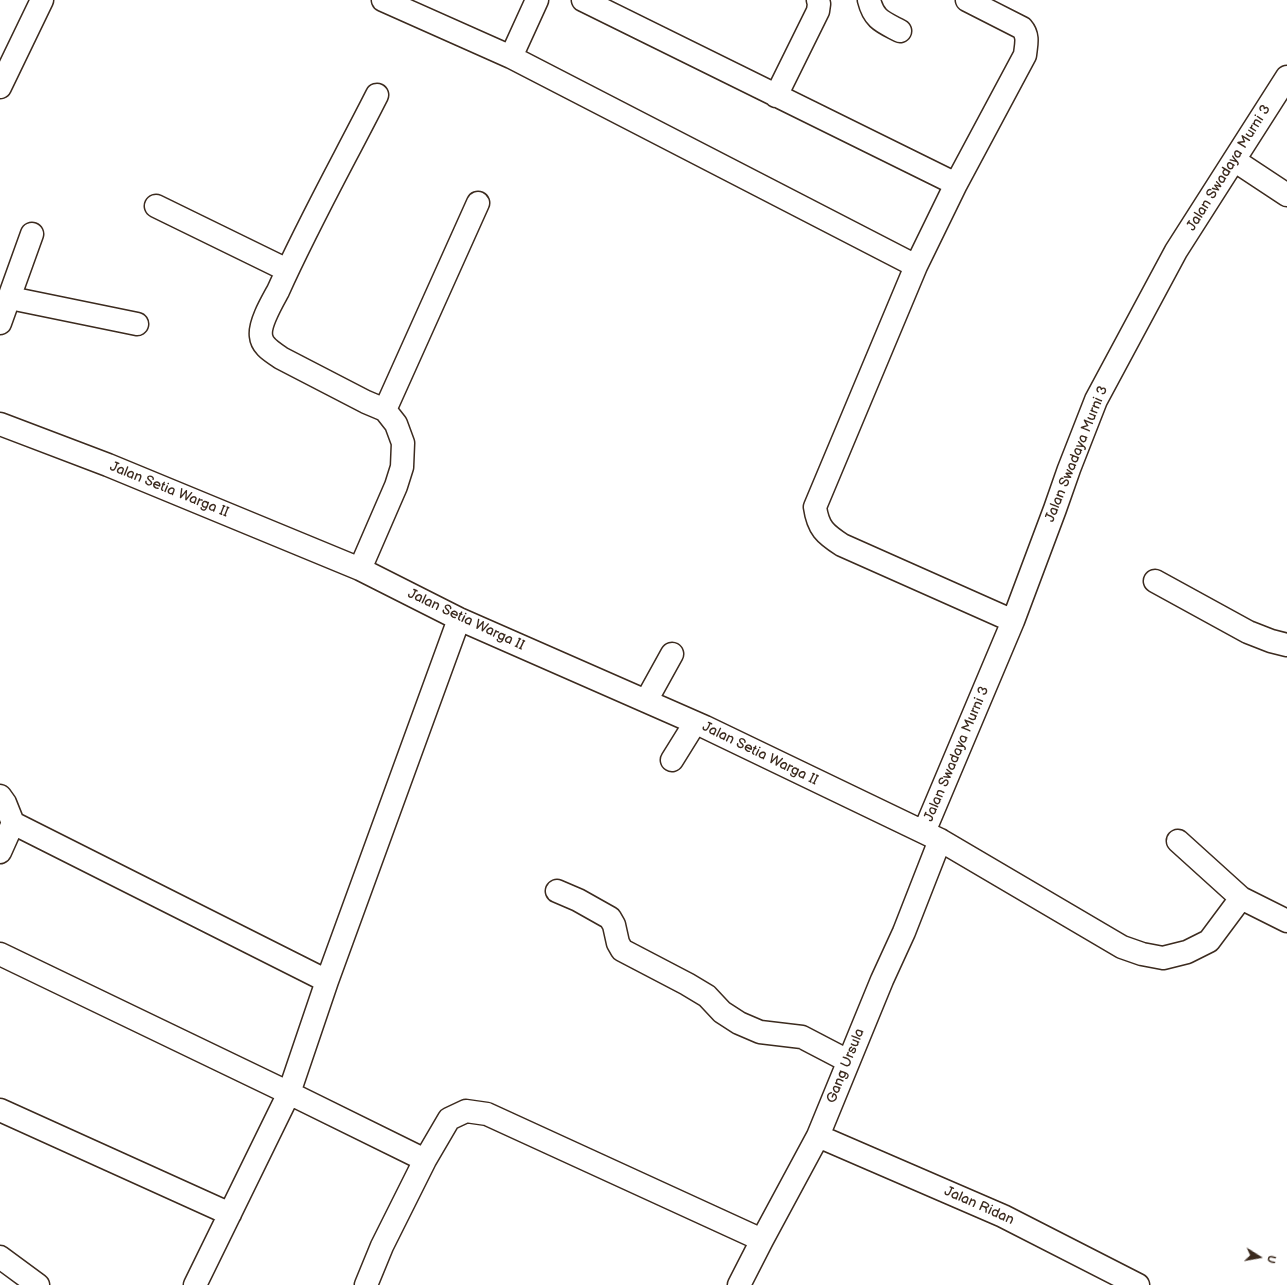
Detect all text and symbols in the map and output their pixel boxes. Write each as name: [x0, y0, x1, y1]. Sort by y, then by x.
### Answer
street label: Jalan Swadaya Murni 3: [1183, 102, 1275, 234]
street label: Jalan Swadaya Murni 3: [1042, 383, 1112, 525]
street label: Jalan Setia Warga II: [107, 458, 231, 522]
street label: Jalan Setia Warga II: [405, 586, 527, 654]
street label: Jalan Swadaya Murni 3: [921, 684, 993, 824]
street label: Jalan Setia Warga II: [699, 719, 821, 789]
street label: Gang Ursula: [823, 1026, 869, 1106]
street label: Jalan Ridan: [941, 1183, 1017, 1229]
north arrow: [1239, 1237, 1279, 1277]
text: U: [1264, 1254, 1278, 1264]

